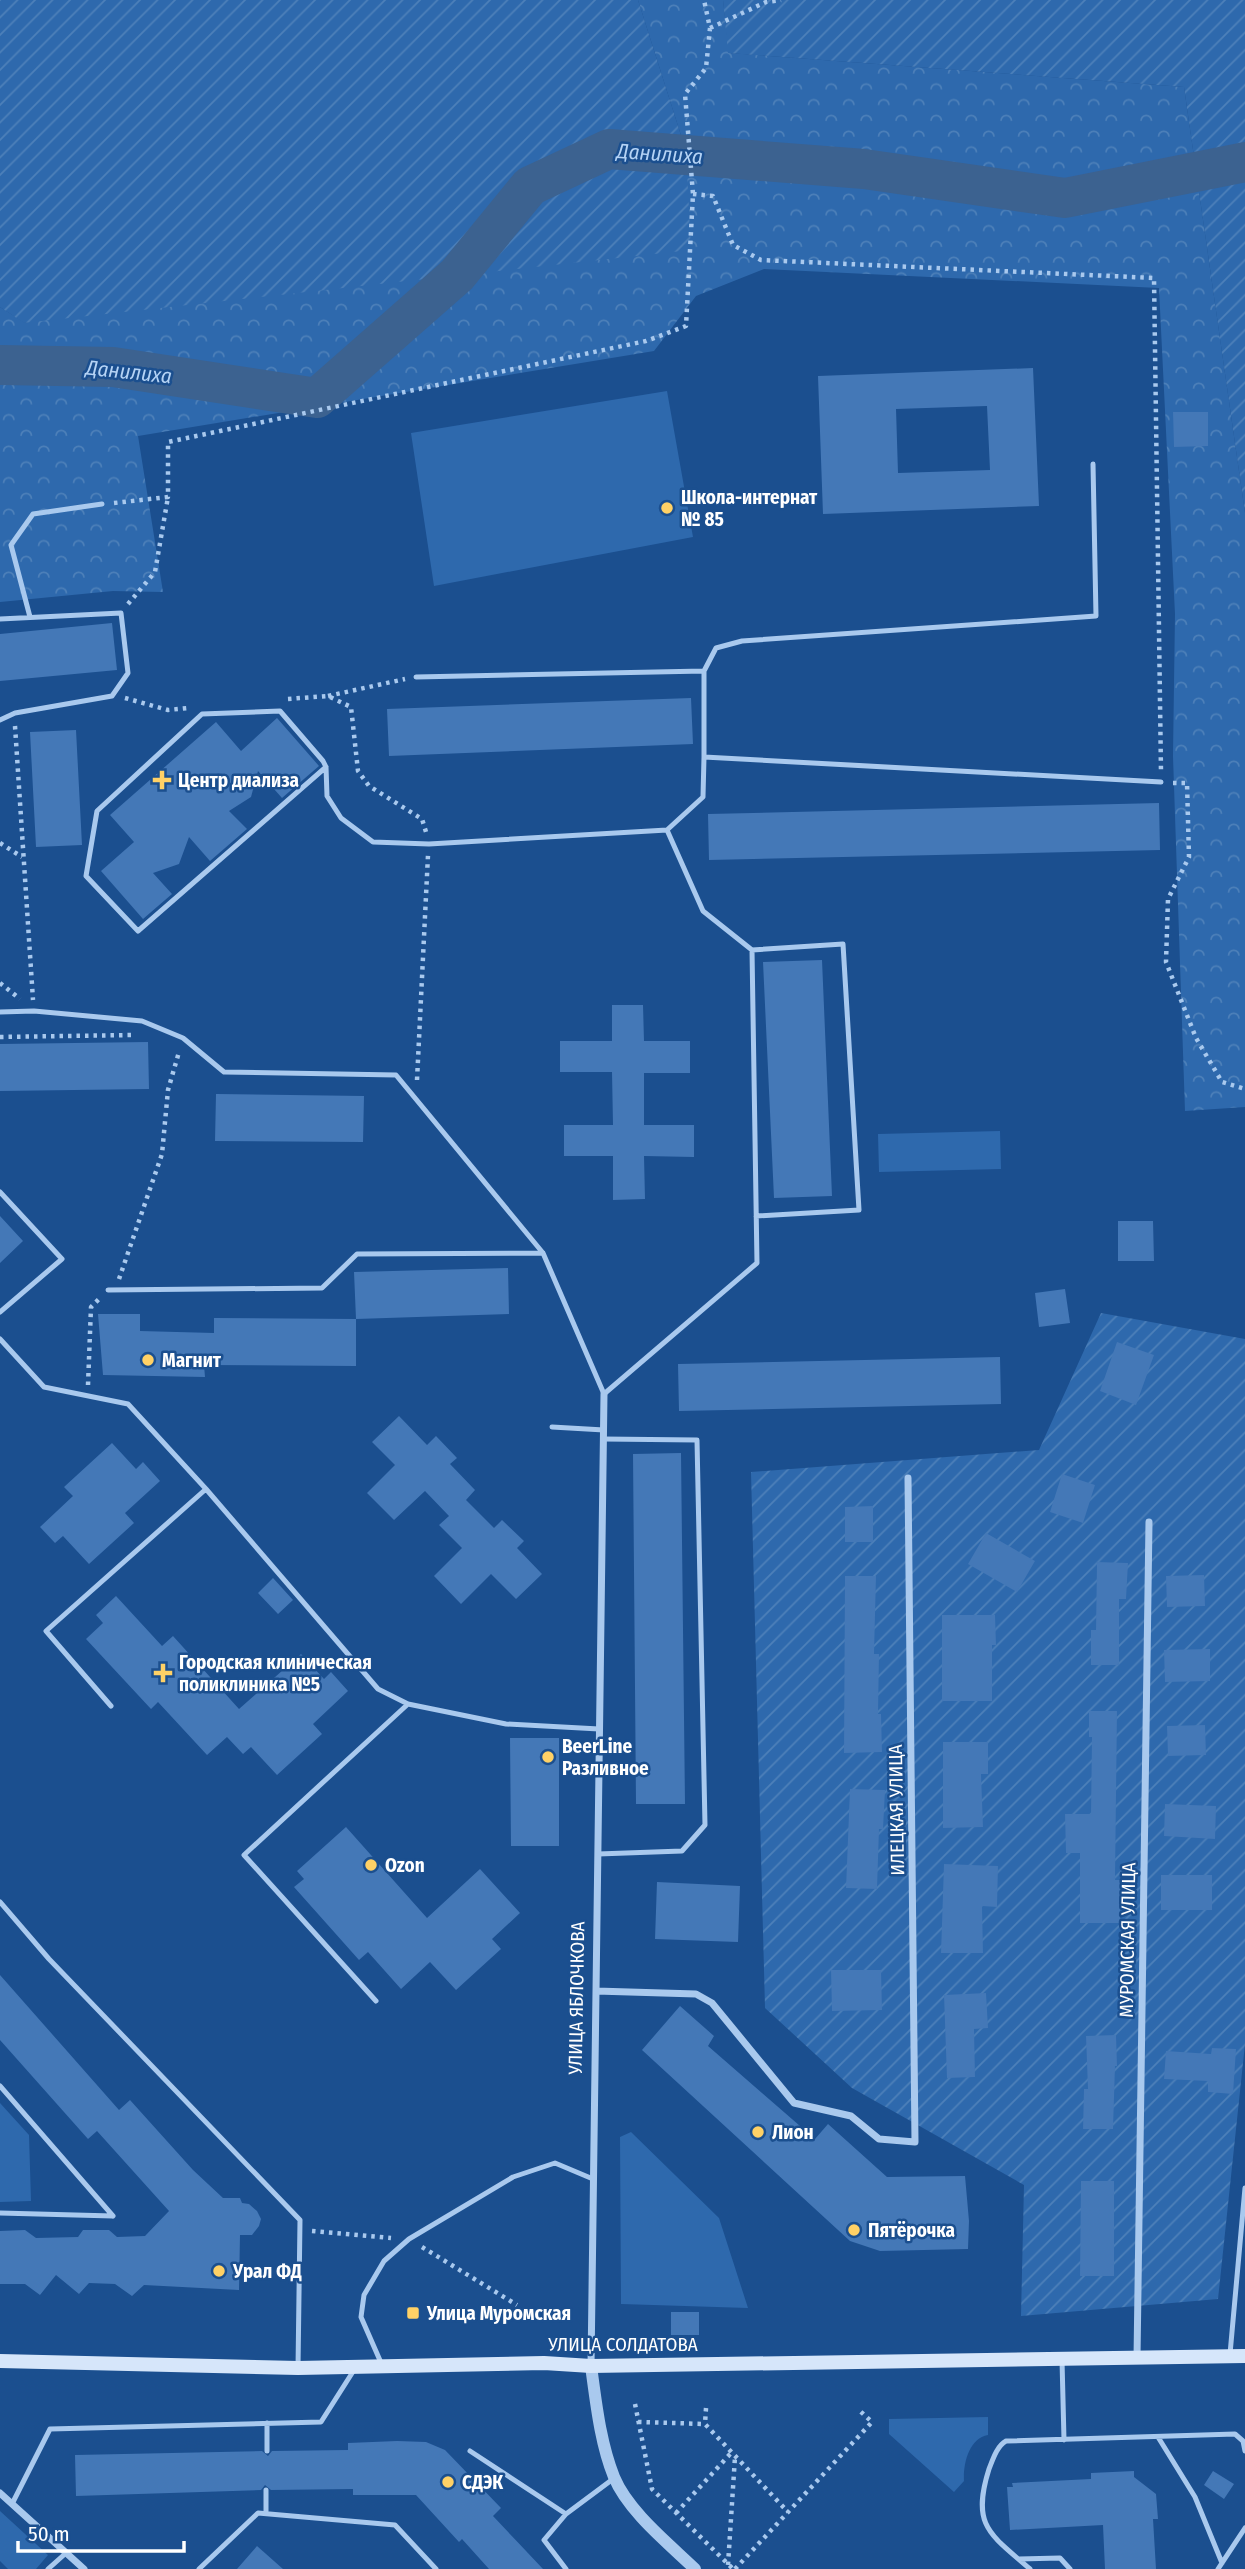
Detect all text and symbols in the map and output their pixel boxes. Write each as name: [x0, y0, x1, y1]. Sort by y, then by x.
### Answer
water label: Данилиха: [614, 138, 704, 170]
water label: Данилиха: [83, 354, 173, 389]
place label: Школа-интернат № 85: [681, 486, 818, 531]
marker: Школа-интернат № 85: [659, 500, 675, 516]
place label: Центр диализа: [178, 769, 299, 792]
marker: Центр диализа: [152, 770, 172, 790]
place label: Магнит: [162, 1349, 222, 1372]
marker: Магнит: [140, 1352, 156, 1368]
place label: Городская клиническая поликлиника №5: [179, 1651, 372, 1696]
marker: Городская клиническая поликлиника №5: [153, 1663, 173, 1683]
place label: BeerLine Разливное: [562, 1735, 649, 1780]
street label: ИЛЕЦКАЯ УЛИЦА: [884, 1744, 909, 1876]
marker: BeerLine Разливное: [540, 1749, 556, 1765]
place label: Ozon: [385, 1854, 425, 1877]
marker: Ozon: [363, 1857, 379, 1873]
street label: МУРОМСКАЯ УЛИЦА: [1115, 1862, 1140, 2018]
street label: УЛИЦА ЯБЛОЧКОВА: [564, 1921, 589, 2076]
place label: Лион: [772, 2121, 814, 2144]
marker: Лион: [750, 2124, 766, 2140]
place label: Пятёрочка: [868, 2219, 955, 2242]
marker: Пятёрочка: [846, 2222, 862, 2238]
place label: Урал ФД: [232, 2260, 302, 2283]
marker: Урал ФД: [211, 2263, 227, 2279]
place label: Улица Муромская: [426, 2302, 571, 2325]
marker: Улица Муромская: [405, 2305, 421, 2321]
street label: УЛИЦА СОЛДАТОВА: [547, 2333, 698, 2356]
place label: СДЭК: [462, 2471, 503, 2494]
marker: СДЭК: [440, 2474, 456, 2490]
scale bar: [18, 2510, 184, 2554]
text: 50 m: [28, 2521, 70, 2547]

